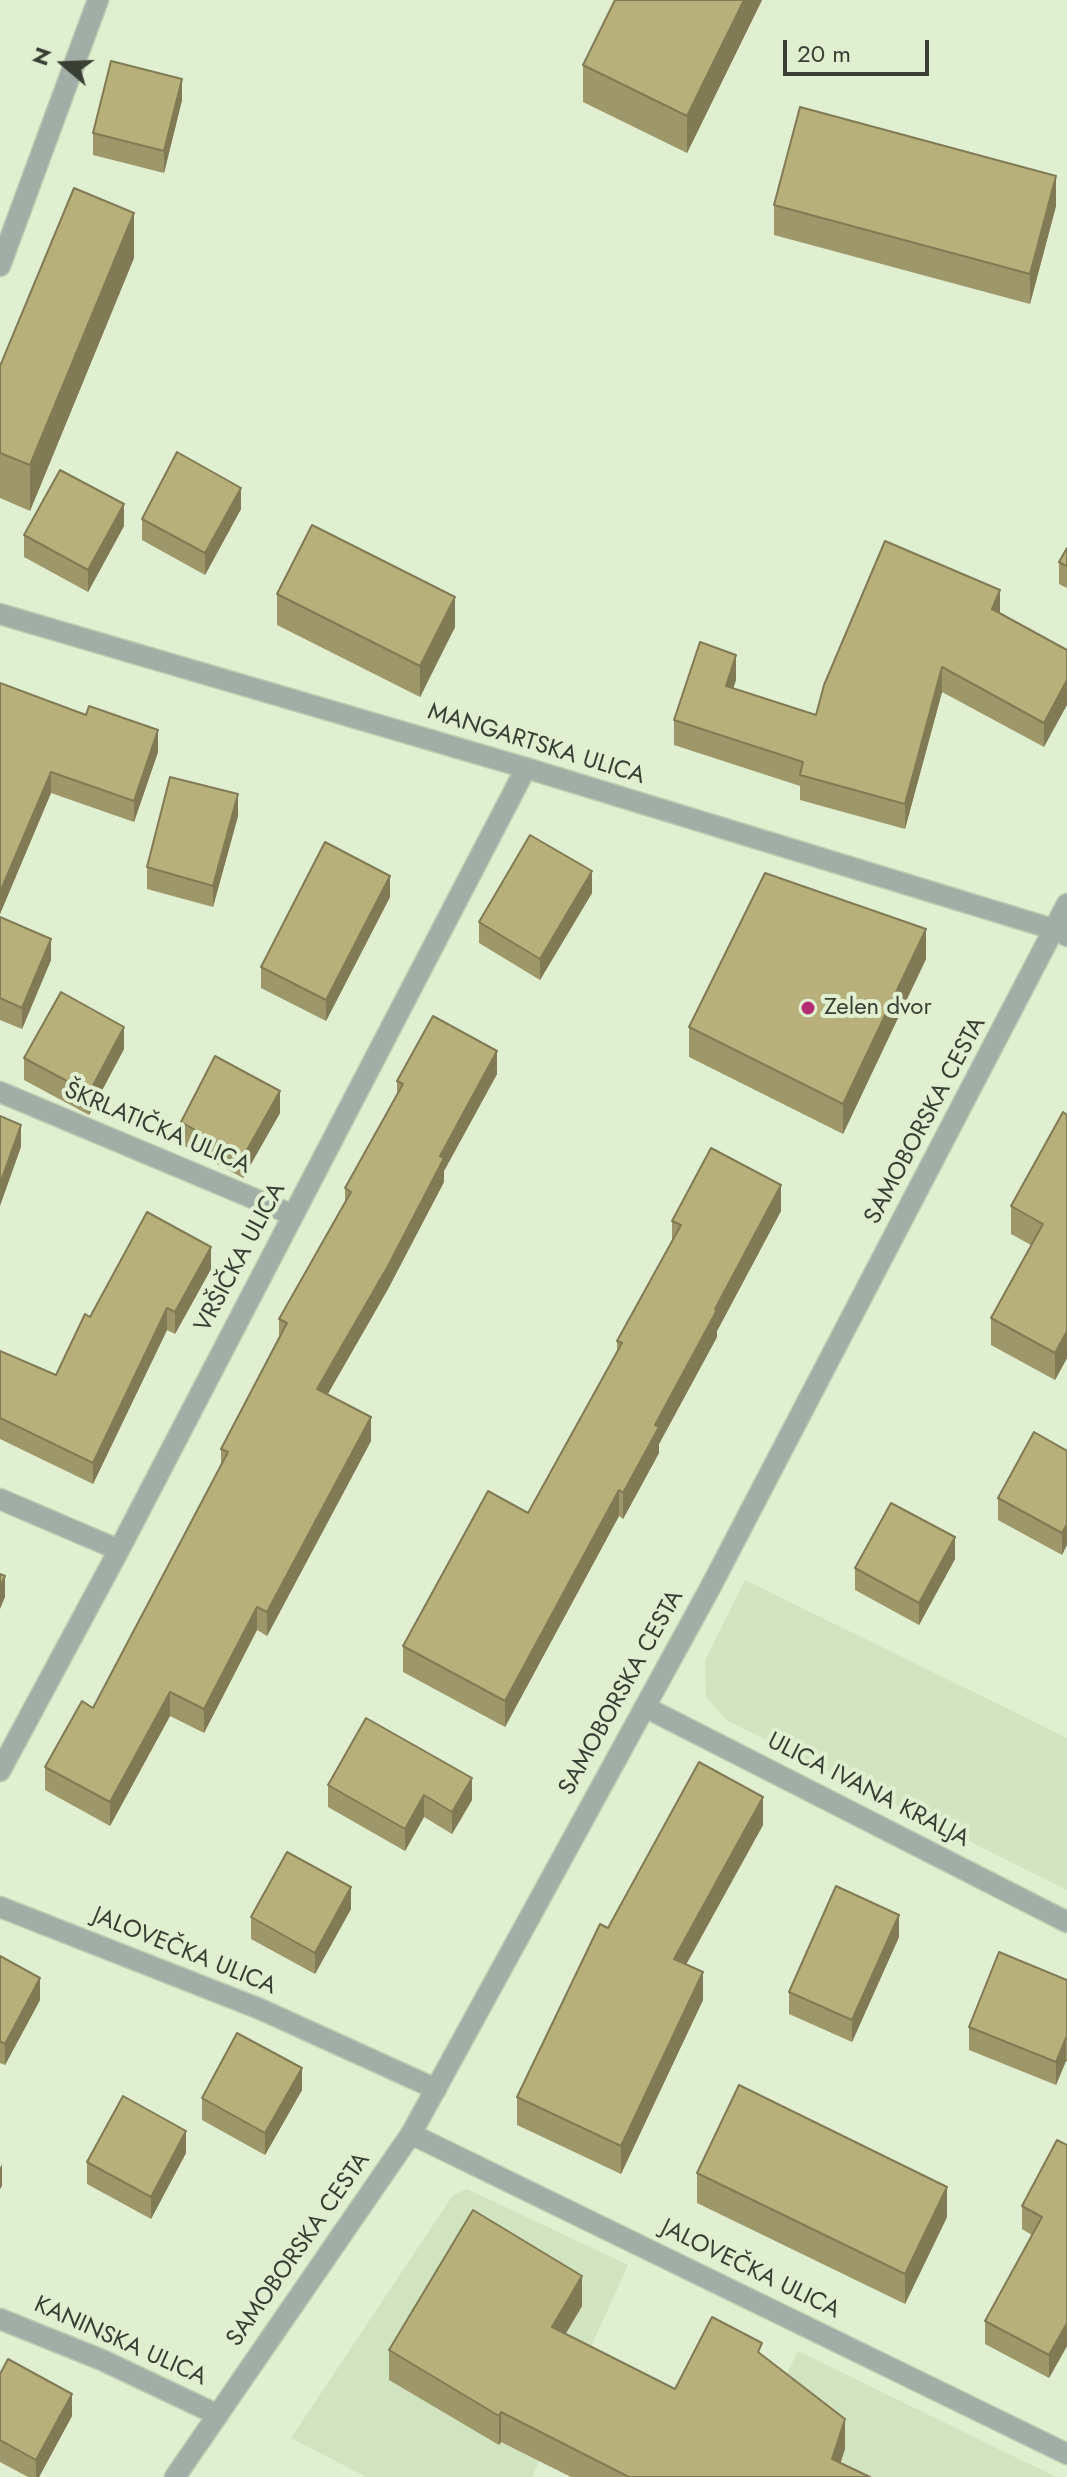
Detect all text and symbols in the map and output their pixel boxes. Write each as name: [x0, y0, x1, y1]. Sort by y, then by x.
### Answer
north arrow: [24, 24, 104, 104]
scale bar: [787, 24, 933, 74]
text: 20 m: [797, 36, 851, 71]
text: N: [23, 43, 59, 70]
street label: MANGARTSKA ULICA: [424, 698, 648, 792]
place label: Zelen dvor: [824, 994, 932, 1022]
marker: Zelen dvor: [799, 999, 817, 1017]
street label: SAMOBORSKA CESTA: [859, 1013, 993, 1229]
street label: ŠKRLATIČKA ULICA: [60, 1077, 254, 1181]
street label: VRŠIČKA ULICA: [190, 1178, 292, 1338]
street label: SAMOBORSKA CESTA: [554, 1585, 690, 1801]
street label: ULICA IVANA KRALJA: [762, 1728, 974, 1854]
street label: JALOVEČKA ULICA: [88, 1902, 280, 2002]
street label: SAMOBORSKA CESTA: [221, 2147, 377, 2353]
street label: JALOVEČKA ULICA: [656, 2214, 844, 2326]
street label: KANINSKA ULICA: [29, 2291, 211, 2393]

